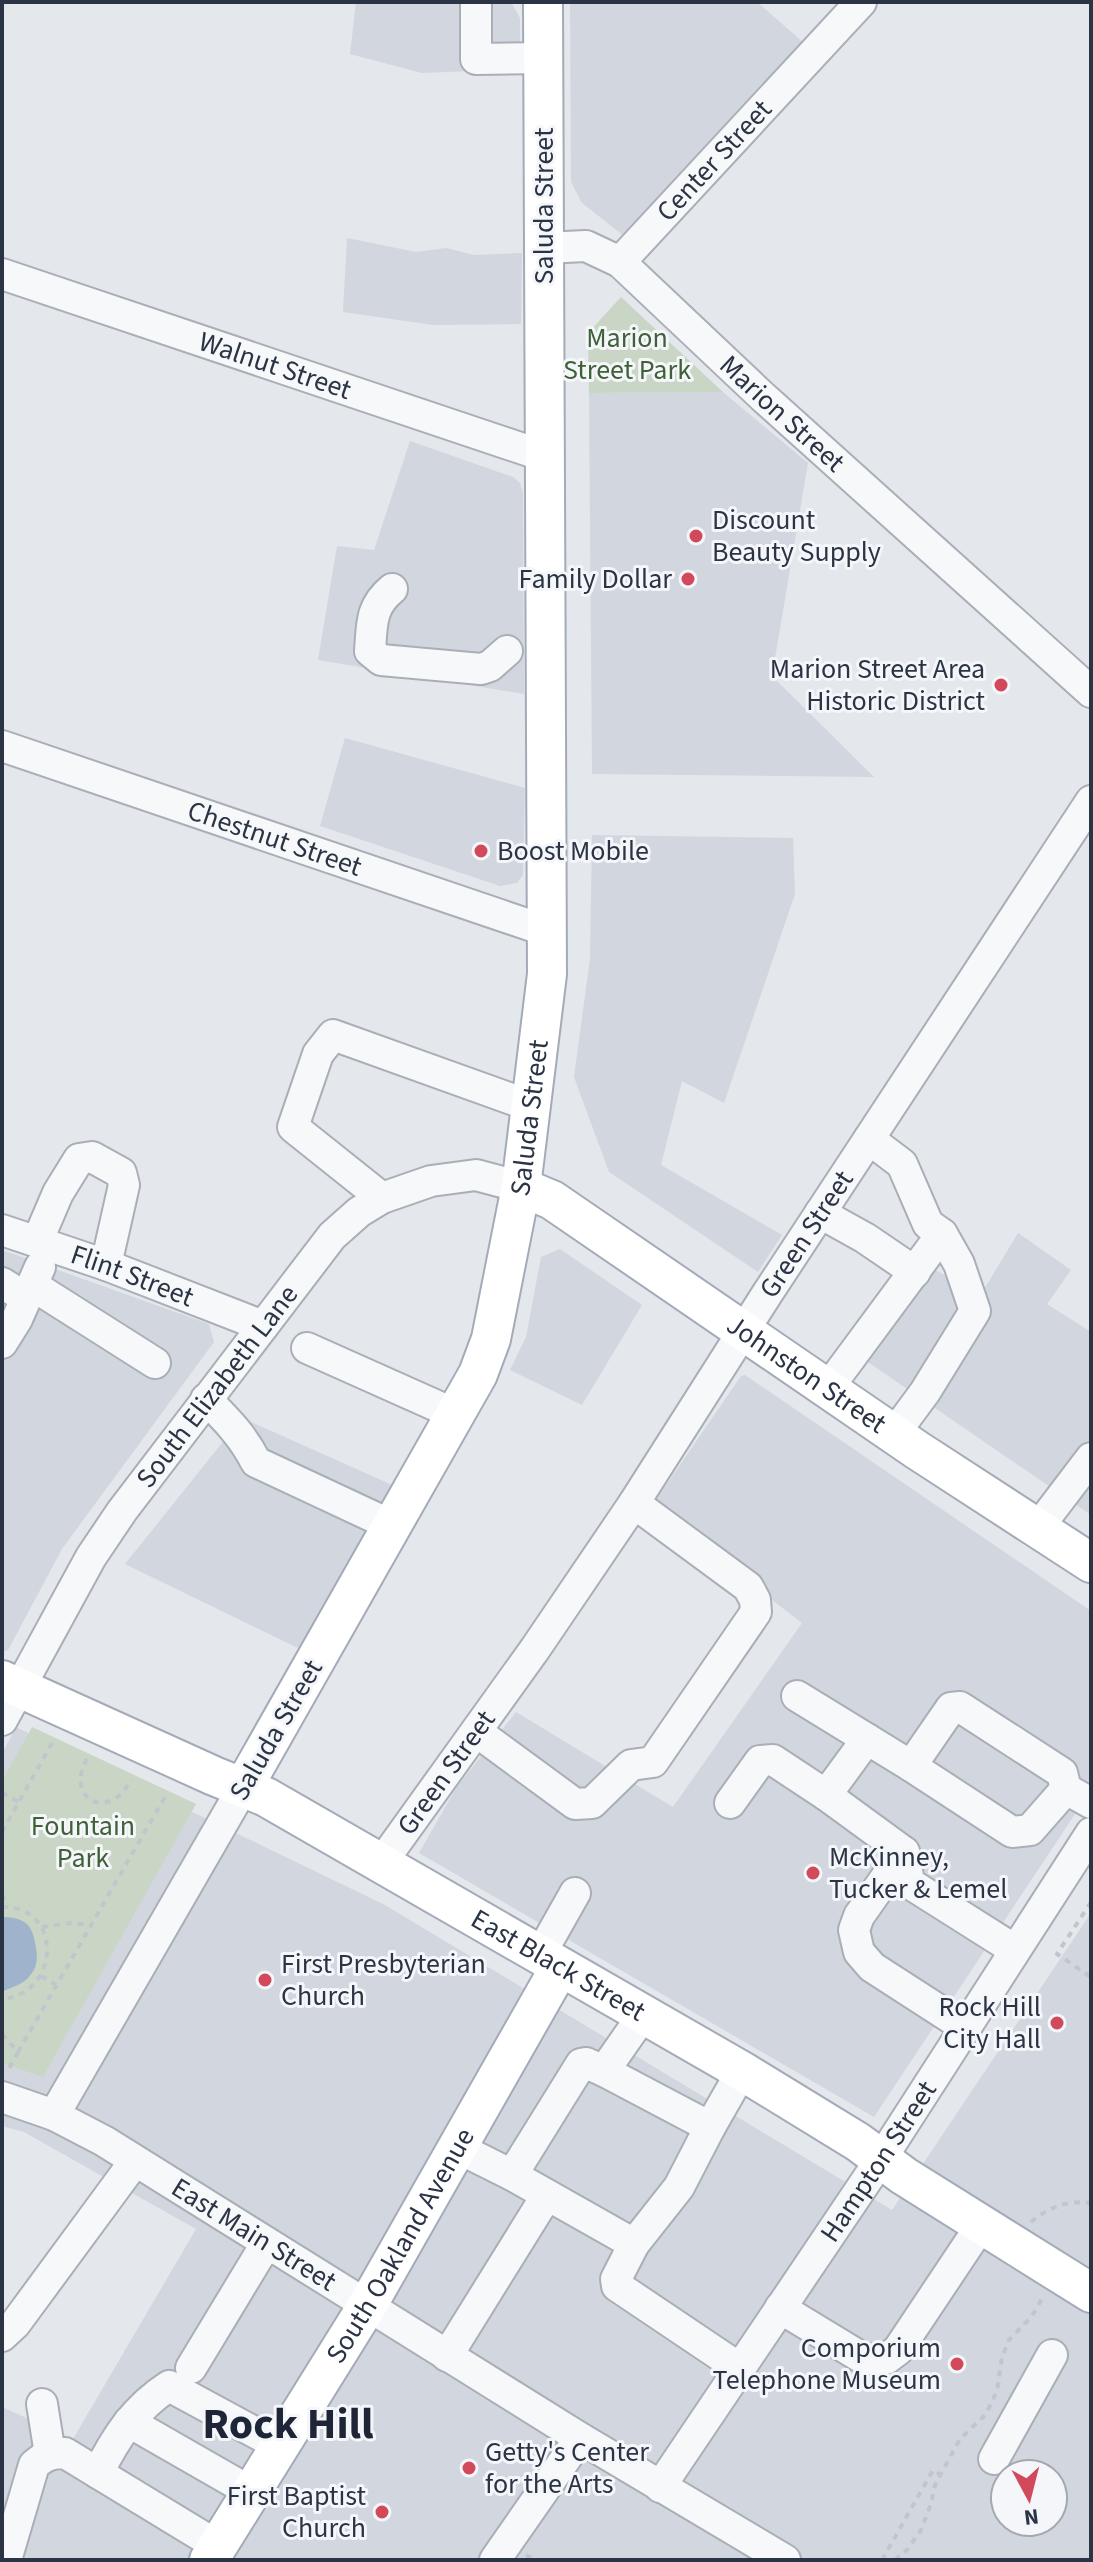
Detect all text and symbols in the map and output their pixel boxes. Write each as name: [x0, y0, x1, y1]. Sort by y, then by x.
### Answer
street label: Center Street: [647, 90, 781, 230]
street label: Saluda Street: [524, 127, 564, 284]
park label: Marion Street Park: [563, 318, 691, 390]
street label: Walnut Street: [193, 321, 357, 410]
street label: Marion Street: [710, 346, 854, 482]
place label: Discount Beauty Supply: [712, 500, 881, 572]
marker: Discount Beauty Supply: [687, 527, 705, 545]
place label: Family Dollar: [519, 559, 672, 599]
marker: Family Dollar: [679, 570, 697, 588]
place label: Marion Street Area Historic District: [770, 649, 986, 721]
marker: Marion Street Area Historic District: [992, 676, 1010, 694]
street label: Chestnut Street: [182, 790, 368, 887]
place label: Boost Mobile: [497, 831, 649, 871]
marker: Boost Mobile: [472, 842, 490, 860]
street label: Saluda Street: [500, 1037, 559, 1199]
street label: Green Street: [750, 1162, 863, 1306]
street label: Flint Street: [66, 1235, 200, 1317]
street label: South Elizabeth Lane: [127, 1276, 308, 1496]
street label: Johnston Street: [719, 1305, 895, 1444]
street label: Saluda Street: [219, 1652, 333, 1808]
street label: Green Street: [387, 1701, 505, 1843]
park label: Fountain Park: [31, 1806, 135, 1878]
place label: McKinney, Tucker & Lemel: [829, 1837, 1007, 1909]
marker: McKinney, Tucker & Lemel: [804, 1864, 822, 1882]
street label: East Black Street: [464, 1899, 653, 2032]
place label: First Presbyterian Church: [281, 1944, 486, 2016]
marker: First Presbyterian Church: [256, 1971, 274, 1989]
place label: Rock Hill City Hall: [939, 1987, 1041, 2059]
marker: Rock Hill City Hall: [1048, 2014, 1066, 2032]
street label: Hampton Street: [810, 2072, 947, 2250]
street label: South Oakland Avenue: [316, 2121, 484, 2371]
street label: East Main Street: [164, 2168, 344, 2301]
place label: Comporium Telephone Museum: [713, 2328, 941, 2400]
marker: Comporium Telephone Museum: [948, 2355, 966, 2373]
district label: Rock Hill: [202, 2393, 374, 2456]
place label: Getty's Center for the Arts: [485, 2432, 649, 2504]
north arrow: [989, 2458, 1069, 2538]
marker: Getty's Center for the Arts: [460, 2459, 478, 2477]
place label: First Baptist Church: [227, 2476, 367, 2548]
text: N: [1022, 2500, 1041, 2534]
marker: First Baptist Church: [373, 2503, 391, 2521]

